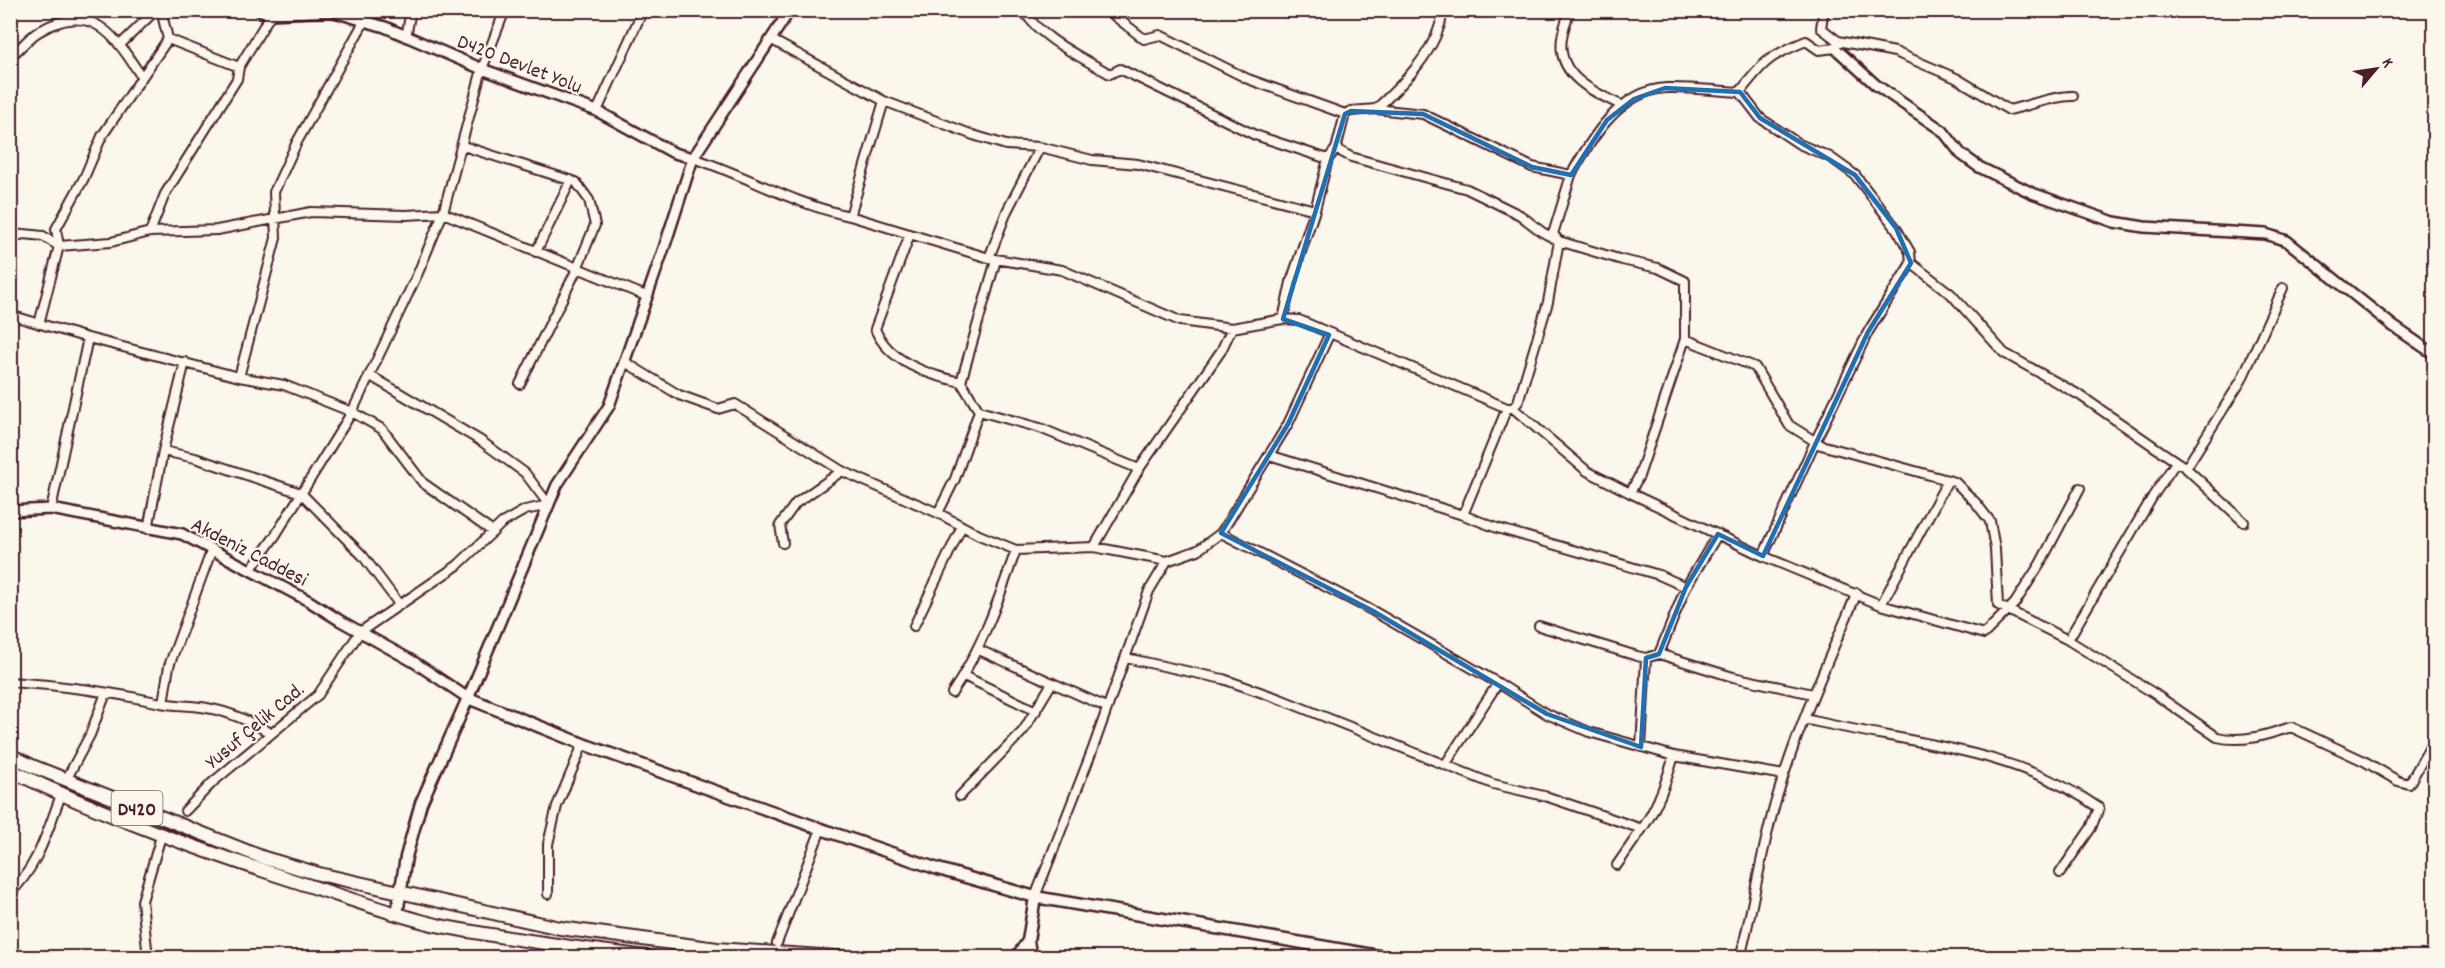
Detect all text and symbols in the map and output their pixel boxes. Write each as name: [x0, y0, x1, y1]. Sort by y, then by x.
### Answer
street label: D420 Devlet Yolu: [452, 28, 586, 103]
north arrow: [2346, 39, 2406, 99]
text: K: [2375, 54, 2399, 72]
street label: Akdeniz Caddesi: [185, 511, 312, 596]
street label: Yusuf Çelik Cad.: [200, 677, 312, 778]
road number: D420: [112, 791, 162, 825]

